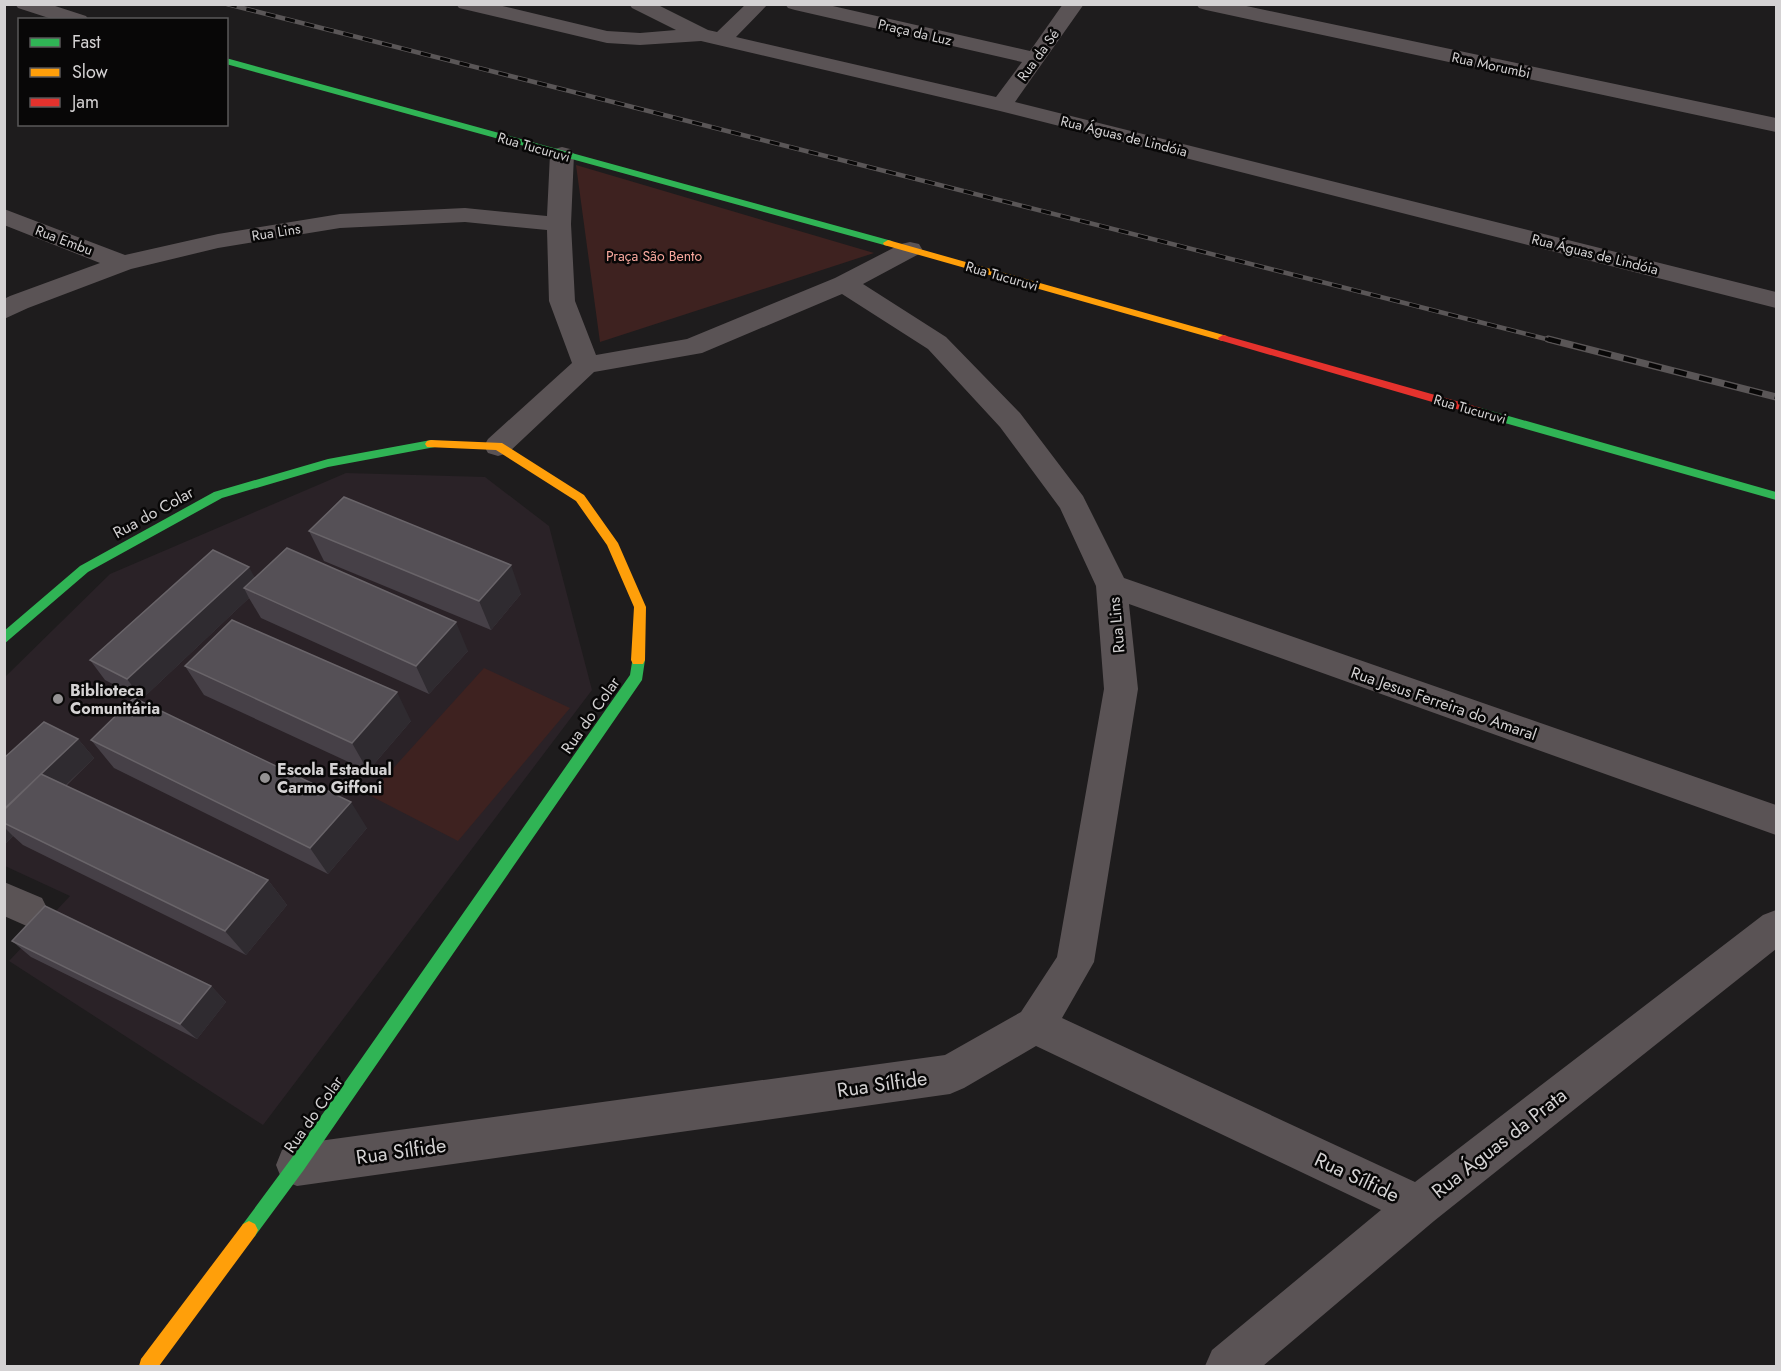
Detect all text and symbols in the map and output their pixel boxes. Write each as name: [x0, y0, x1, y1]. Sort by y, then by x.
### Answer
street label: Praça da Luz: [876, 14, 954, 50]
legend: [18, 18, 228, 126]
street label: Rua da Sé: [1012, 25, 1064, 85]
text: Fast: [72, 29, 101, 55]
street label: Rua Morumbi: [1450, 47, 1532, 83]
text: Slow: [72, 59, 109, 85]
text: Jam: [70, 89, 99, 115]
street label: Rua Águas de Lindóia: [1059, 111, 1189, 161]
street label: Rua Tucuruvi: [495, 127, 573, 167]
street label: Rua Lins: [250, 218, 302, 246]
street label: Rua Embu: [32, 220, 96, 260]
street label: Rua Águas de Lindóia: [1530, 229, 1660, 279]
park label: Praça São Bento: [606, 246, 702, 266]
street label: Rua Tucuruvi: [963, 256, 1041, 296]
street label: Rua Tucuruvi: [1431, 389, 1509, 429]
street label: Rua do Colar: [109, 481, 198, 544]
street label: Rua Lins: [1103, 596, 1130, 654]
street label: Rua Jesus Ferreira do Amaral: [1348, 661, 1540, 746]
street label: Rua do Colar: [555, 672, 626, 758]
place label: Biblioteca Comunitária: [70, 679, 160, 720]
marker: Biblioteca Comunitária: [51, 692, 65, 706]
place label: Escola Estadual Carmo Giffoni: [277, 758, 392, 799]
marker: Escola Estadual Carmo Giffoni: [258, 771, 272, 785]
street label: Rua Sílfide: [835, 1064, 929, 1105]
street label: Rua do Colar: [278, 1071, 349, 1157]
street label: Rua Águas da Prata: [1426, 1081, 1573, 1205]
street label: Rua Sílfide: [354, 1131, 448, 1172]
street label: Rua Sílfide: [1310, 1145, 1404, 1210]

